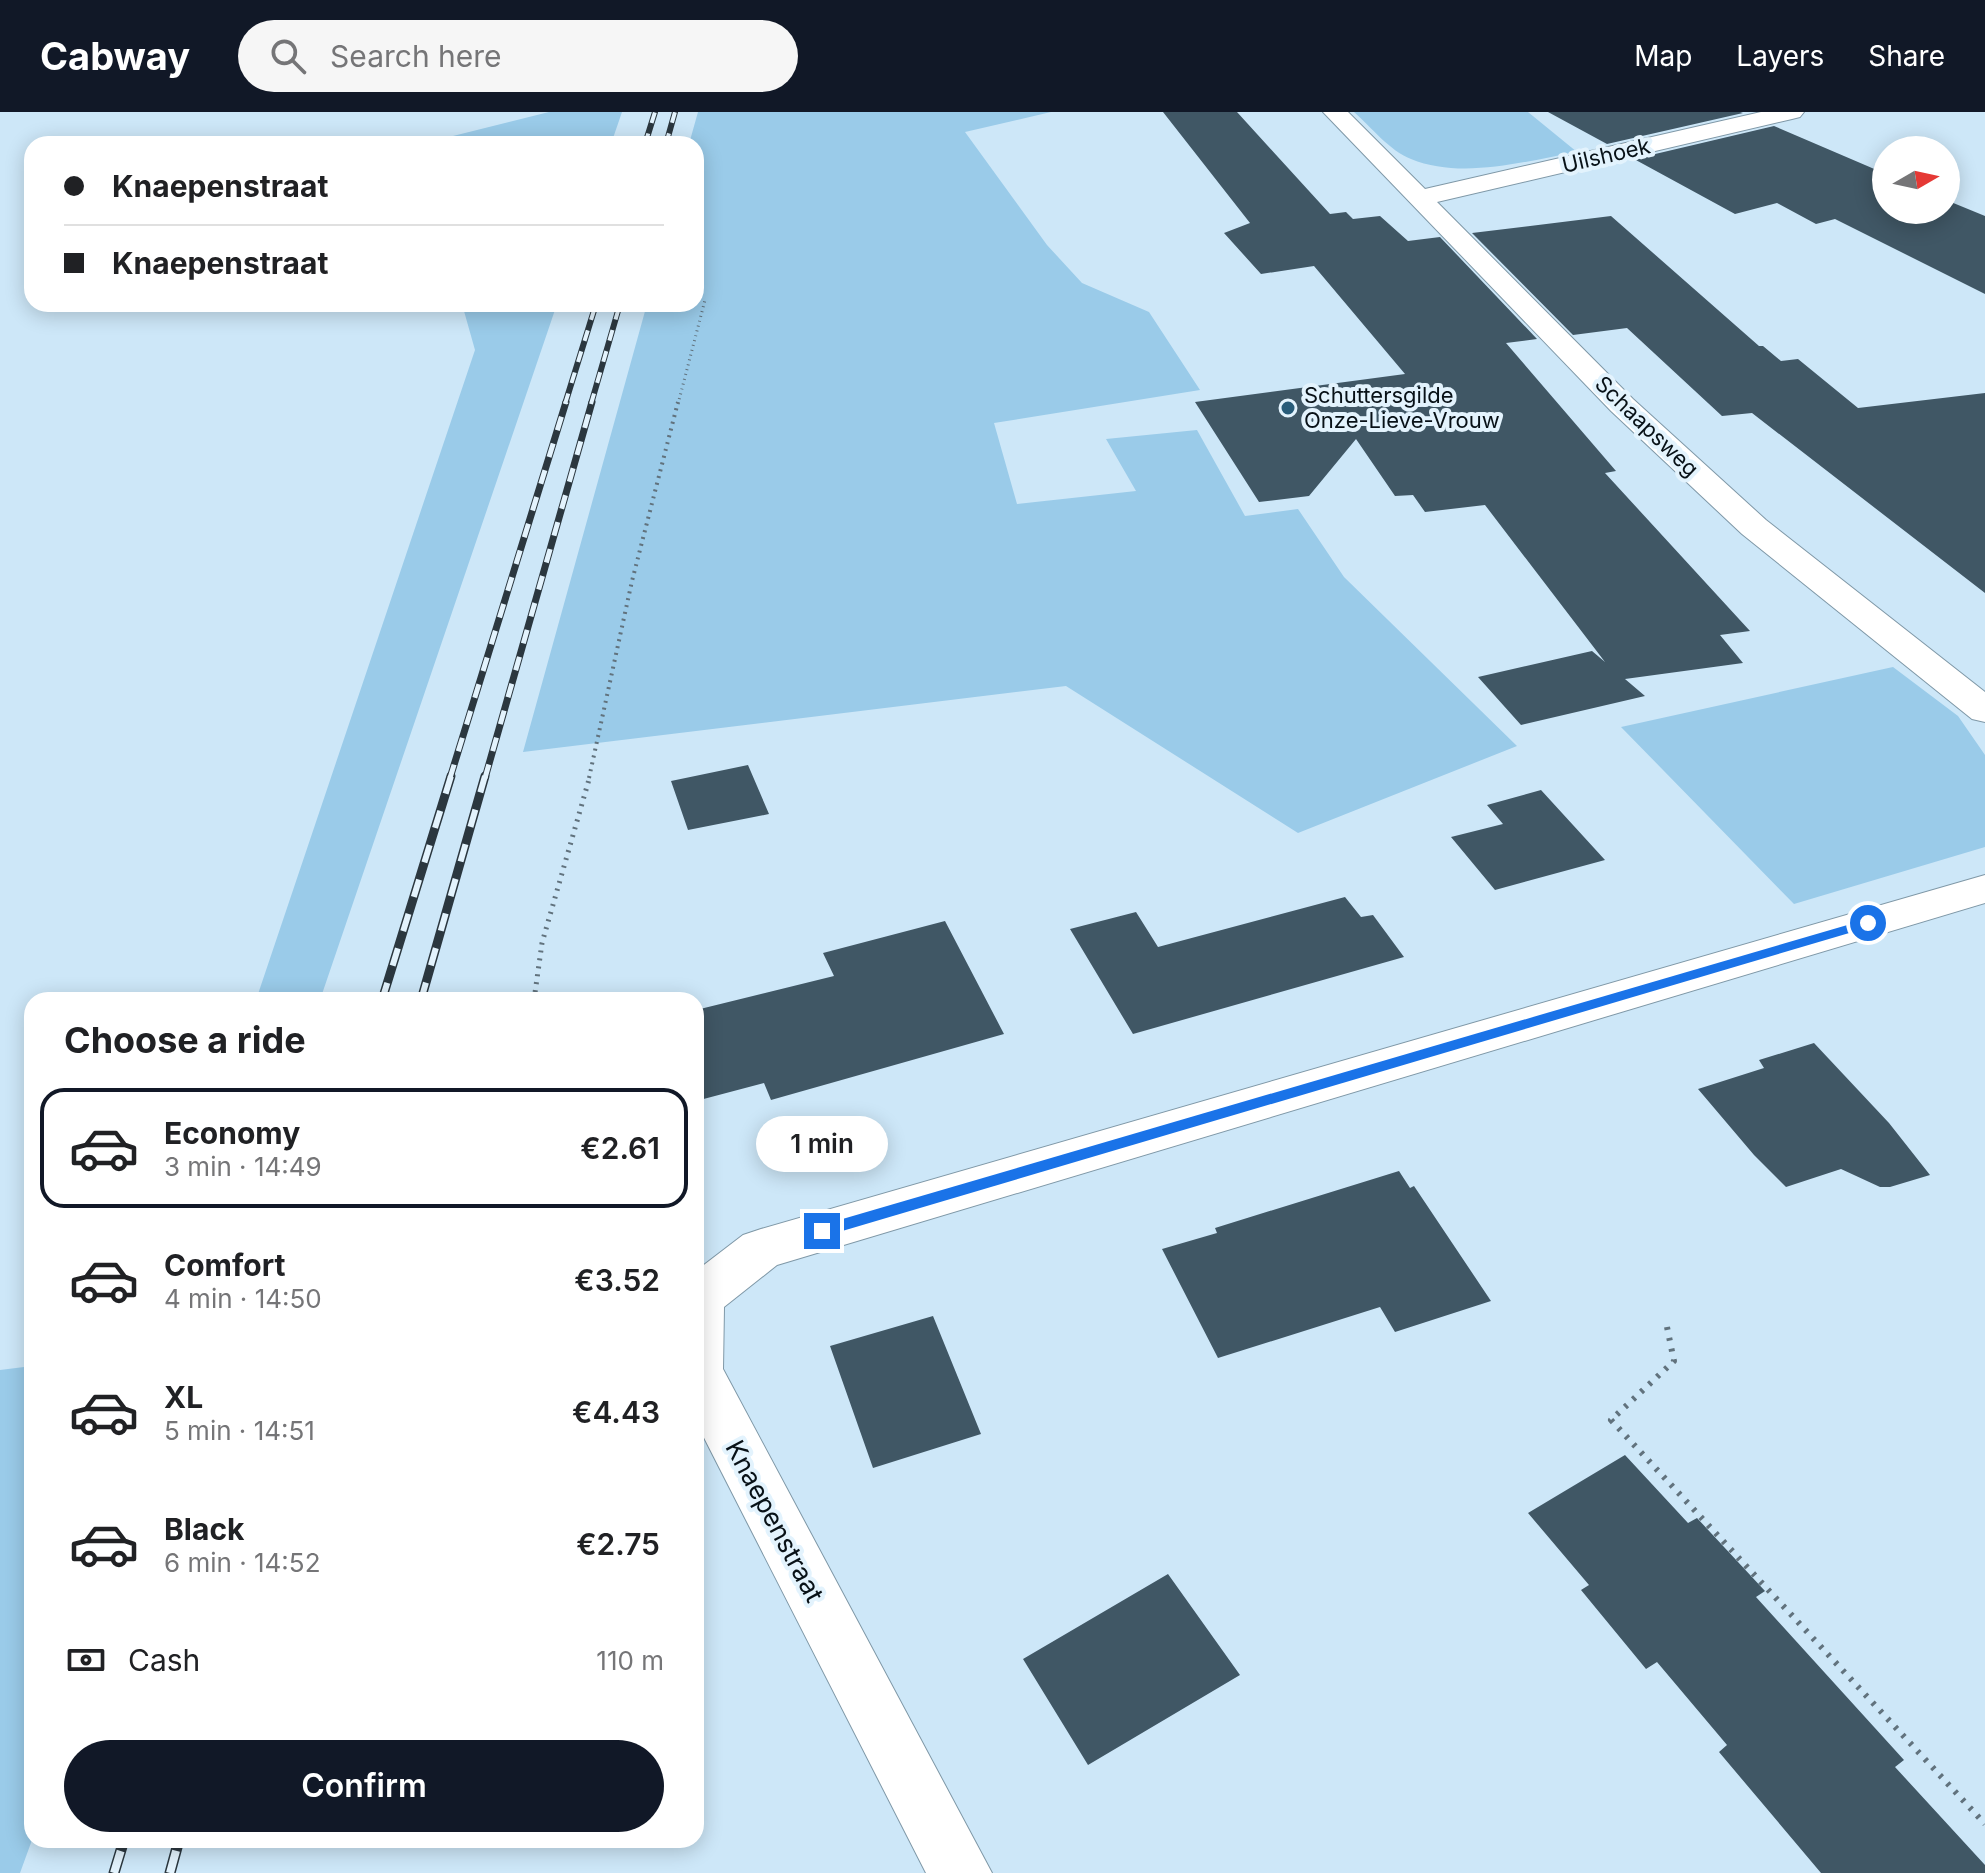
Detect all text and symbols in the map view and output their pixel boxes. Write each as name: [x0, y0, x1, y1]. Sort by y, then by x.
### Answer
search box: [238, 20, 798, 92]
text: Cabway: [40, 33, 190, 79]
icon: search: [266, 34, 310, 78]
text: Search here: [330, 38, 502, 74]
text: Map: [1634, 39, 1692, 73]
text: Layers: [1736, 39, 1824, 73]
text: Share: [1868, 39, 1945, 73]
street label: Uilshoek: [1559, 132, 1653, 178]
north arrow: [1872, 136, 1960, 224]
map controls: [1872, 136, 1960, 224]
text: Knaepenstraat: [112, 168, 328, 204]
text: Knaepenstraat: [112, 245, 328, 281]
street label: Schaapsweg: [1590, 370, 1704, 482]
place label: Schuttersgilde Onze-Lieve-Vrouw: [1304, 382, 1500, 433]
marker: Schuttersgilde Onze-Lieve-Vrouw: [1279, 399, 1297, 417]
route start: [1850, 905, 1886, 941]
text: Choose a ride: [64, 1018, 306, 1062]
icon: car: [68, 1112, 140, 1184]
text: Economy: [164, 1115, 300, 1151]
callout: 1 min: [756, 1115, 888, 1171]
text: 1 min: [790, 1128, 854, 1159]
text: €2.61: [580, 1130, 660, 1166]
text: 3 min · 14:49: [164, 1151, 322, 1182]
route end: [804, 1213, 840, 1249]
icon: car: [68, 1244, 140, 1316]
text: Comfort: [164, 1247, 285, 1283]
text: €3.52: [574, 1262, 660, 1298]
text: 4 min · 14:50: [164, 1283, 322, 1314]
icon: car: [68, 1376, 140, 1448]
text: XL: [164, 1379, 203, 1415]
text: €4.43: [572, 1394, 660, 1430]
text: 5 min · 14:51: [164, 1415, 315, 1446]
street label: Knaepenstraat: [719, 1435, 831, 1607]
icon: car: [68, 1508, 140, 1580]
text: Black: [164, 1511, 244, 1547]
text: €2.75: [576, 1526, 660, 1562]
text: 6 min · 14:52: [164, 1547, 321, 1578]
icon: cash: [64, 1638, 108, 1682]
text: Cash: [128, 1642, 200, 1678]
text: 110 m: [596, 1645, 664, 1676]
button: Confirm: [64, 1740, 664, 1832]

